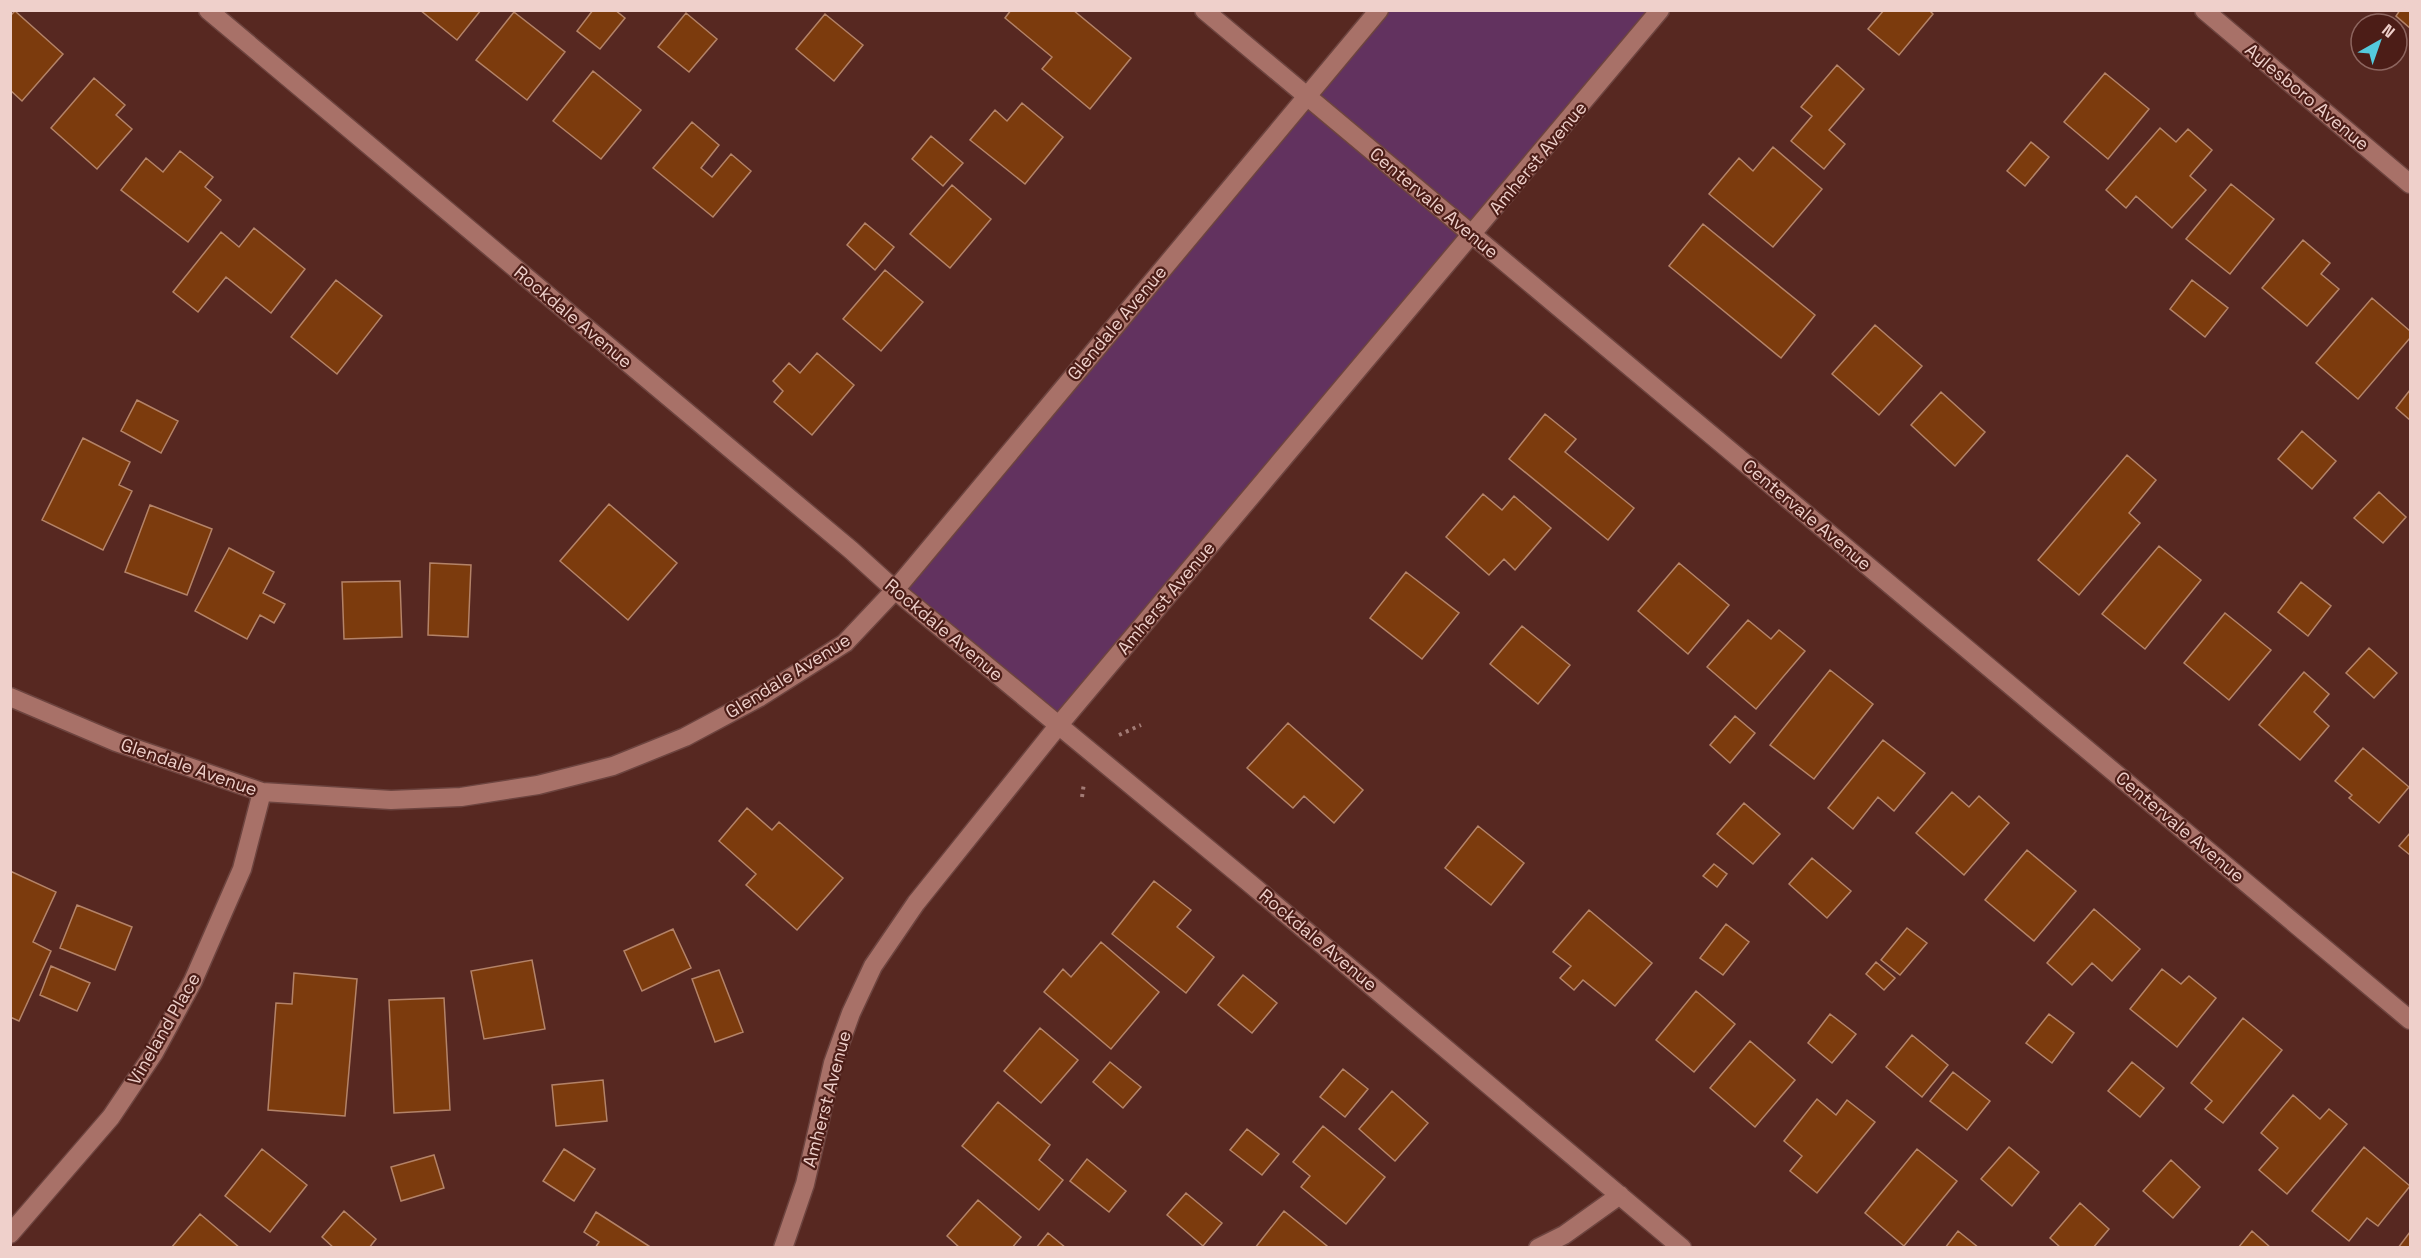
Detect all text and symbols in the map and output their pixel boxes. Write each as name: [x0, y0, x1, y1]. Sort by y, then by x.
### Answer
north arrow: [2349, 12, 2409, 72]
text: N: [2377, 19, 2399, 42]
street label: Aylesboro Avenue: [2240, 38, 2374, 155]
street label: Amherst Avenue: [1484, 96, 1592, 219]
street label: Centervale Avenue: [1365, 142, 1503, 263]
street label: Rockdale Avenue: [509, 260, 637, 373]
street label: Glendale Avenue: [1062, 261, 1171, 385]
street label: Centervale Avenue: [1738, 454, 1876, 575]
street label: Amherst Avenue: [1112, 536, 1220, 659]
street label: Rockdale Avenue: [880, 573, 1008, 686]
street label: Glendale Avenue: [721, 628, 854, 723]
street label: Glendale Avenue: [118, 732, 260, 801]
street label: Centervale Avenue: [2111, 766, 2249, 887]
street label: Rockdale Avenue: [1254, 883, 1382, 996]
street label: Vineland Place: [122, 968, 205, 1089]
street label: Amherst Avenue: [797, 1028, 856, 1170]

